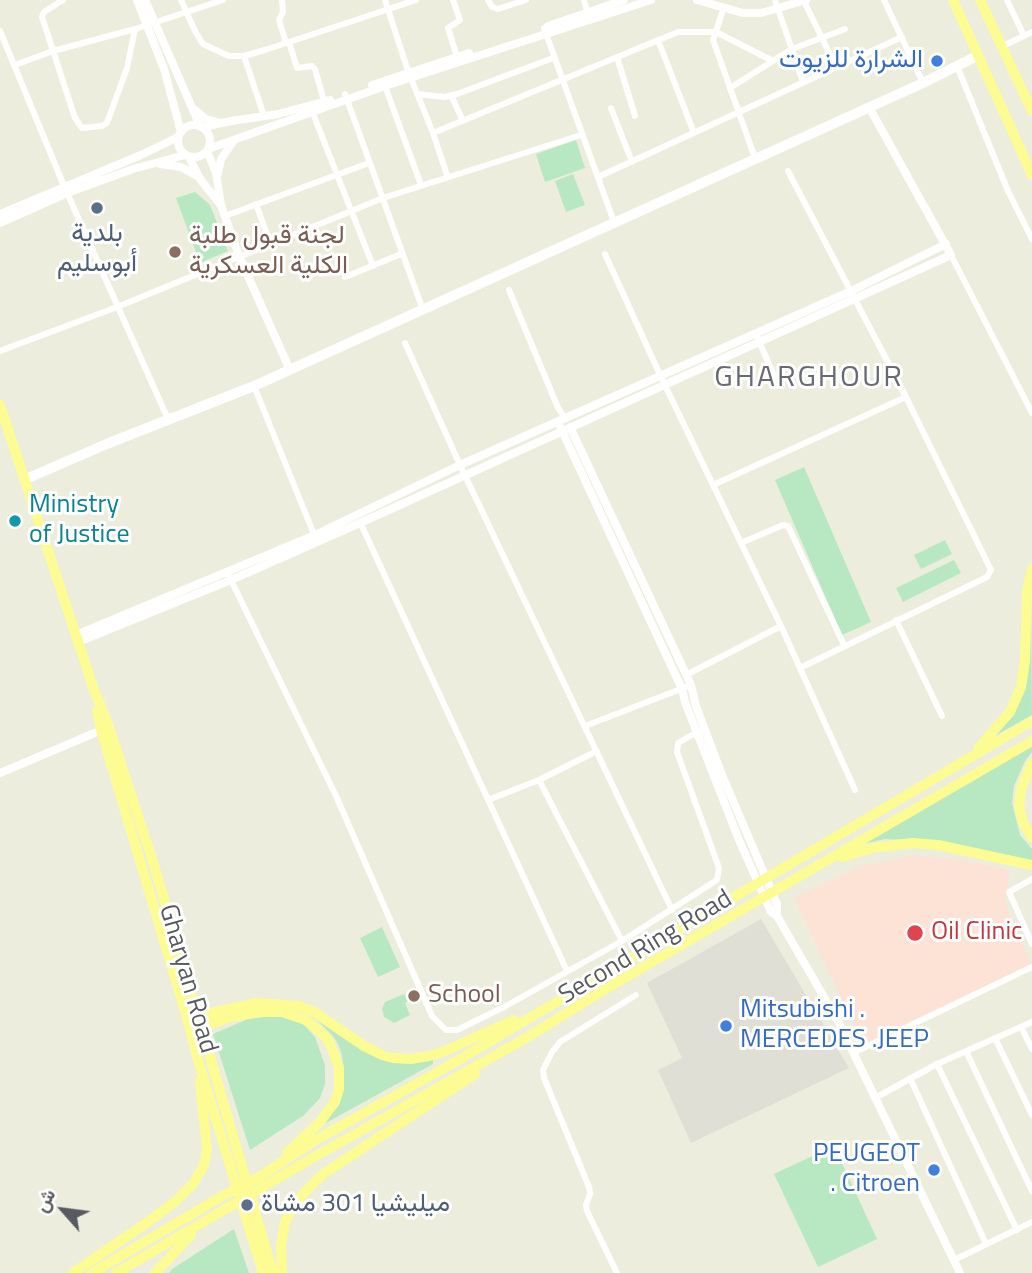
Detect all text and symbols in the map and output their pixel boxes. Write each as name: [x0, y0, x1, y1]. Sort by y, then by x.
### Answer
place label: الشرارة للزيوت: [779, 45, 923, 77]
marker: الشرارة للزيوت: [929, 53, 945, 69]
marker: بلدية أبوسليم: [89, 200, 105, 216]
place label: بلدية أبوسليم: [57, 219, 137, 280]
place label: لجنة قبول طلبة الكلية العسكرية: [189, 221, 348, 282]
marker: لجنة قبول طلبة الكلية العسكرية: [167, 244, 183, 260]
district label: GHARGHOUR: [715, 361, 903, 397]
place label: Ministry of Justice: [29, 490, 130, 552]
marker: Ministry of Justice: [7, 513, 23, 529]
street label: Second Ring Road: [554, 884, 738, 1012]
street label: Gharyan Road: [151, 901, 223, 1057]
place label: Oil Clinic: [931, 917, 1022, 949]
marker: Oil Clinic: [905, 923, 925, 943]
place label: School: [428, 980, 501, 1012]
marker: School: [406, 988, 422, 1004]
place label: Mitsubishi . MERCEDES .JEEP: [740, 995, 929, 1056]
marker: Mitsubishi . MERCEDES .JEEP: [718, 1018, 734, 1034]
place label: PEUGEOT . Citroen: [813, 1139, 920, 1200]
marker: PEUGEOT . Citroen: [926, 1162, 942, 1178]
north arrow: [28, 1175, 98, 1245]
text: ش: [26, 1183, 62, 1217]
place label: ميليشيا 301 مشاة: [261, 1189, 450, 1221]
marker: ميليشيا 301 مشاة: [239, 1197, 255, 1213]

